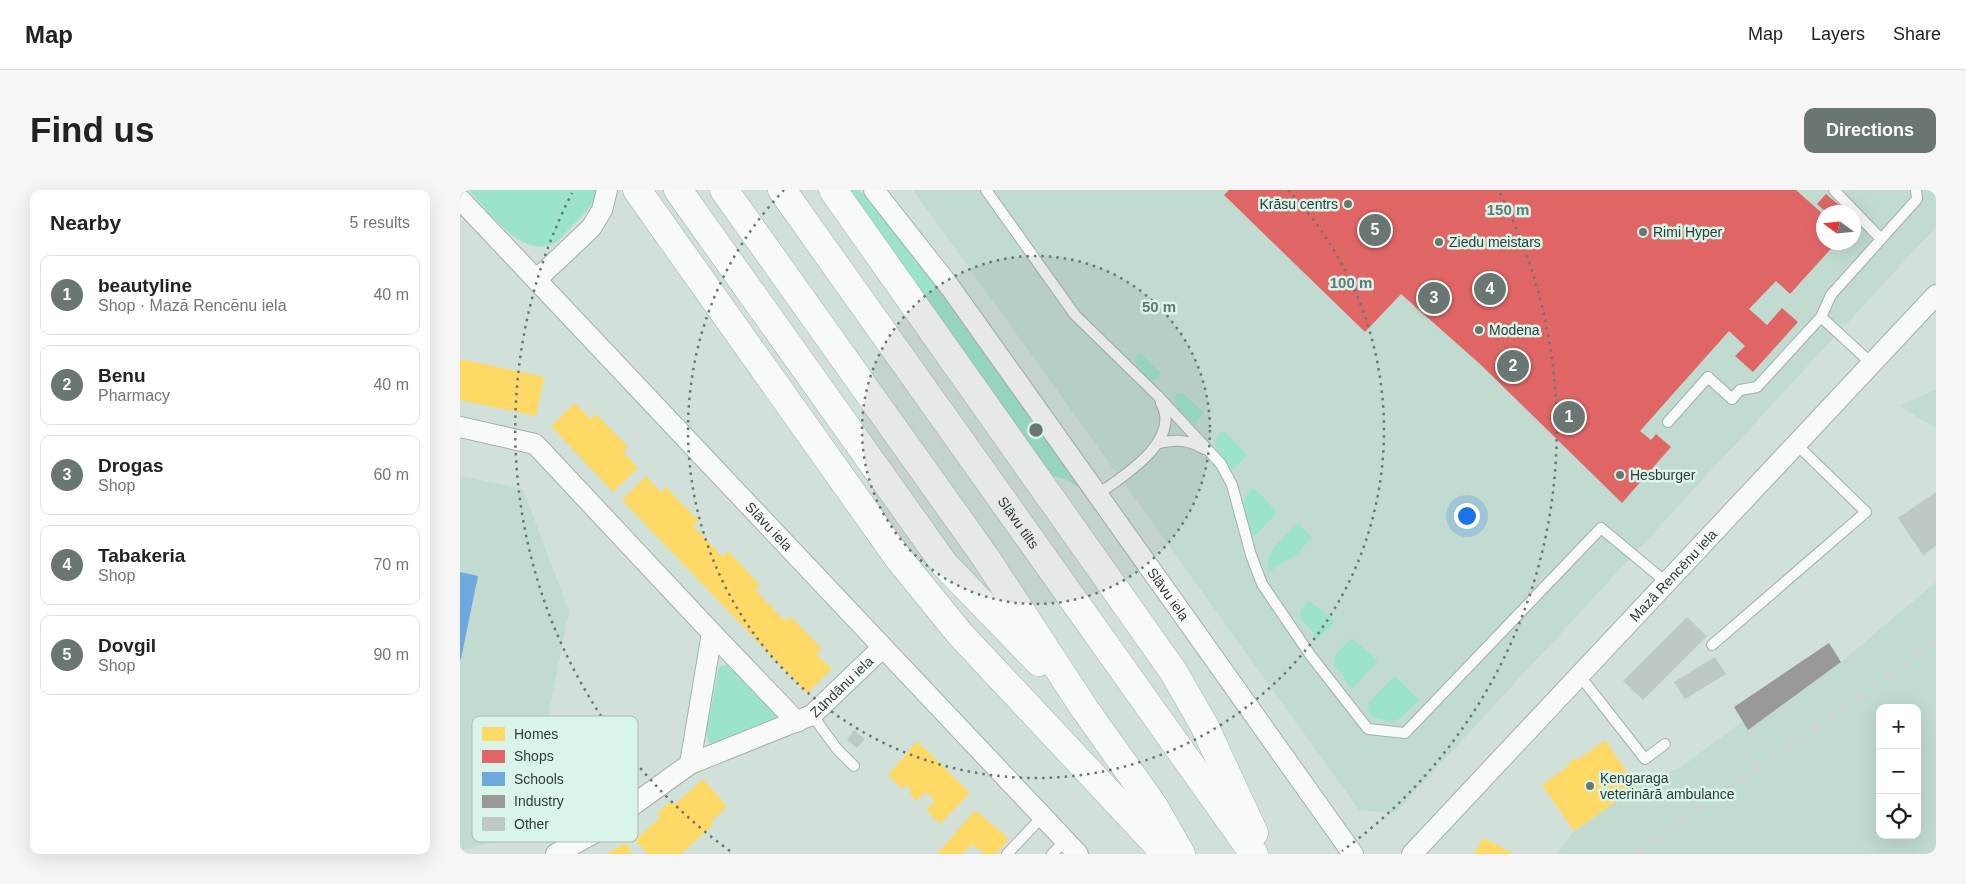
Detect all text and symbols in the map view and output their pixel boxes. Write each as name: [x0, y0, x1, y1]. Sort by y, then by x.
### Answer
text: Map: [25, 21, 73, 48]
text: Map: [1748, 24, 1783, 44]
text: Layers: [1811, 24, 1865, 44]
text: Share: [1893, 24, 1941, 44]
button: Directions: [1804, 108, 1936, 153]
text: Find us: [30, 110, 154, 149]
place label: Krāsu centrs: [1259, 196, 1338, 212]
marker: Krāsu centrs: [1342, 198, 1354, 210]
text: 150 m: [1487, 201, 1529, 218]
north arrow: [1816, 205, 1861, 250]
text: Nearby: [50, 211, 121, 234]
pin: 5: [1359, 211, 1391, 249]
text: 5 results: [350, 214, 410, 231]
place label: Rimi Hyper: [1653, 224, 1723, 240]
marker: Rimi Hyper: [1637, 226, 1649, 238]
place label: Ziedu meistars: [1449, 234, 1541, 250]
marker: Ziedu meistars: [1433, 236, 1445, 248]
pin: 4: [1474, 270, 1506, 308]
text: 100 m: [1330, 274, 1372, 291]
text: beautyline: [98, 275, 192, 296]
pin: 3: [1418, 279, 1450, 317]
text: 1: [63, 286, 71, 303]
text: 40 m: [373, 286, 409, 303]
text: Shop · Mazā Rencēnu iela: [98, 297, 287, 314]
text: 50 m: [1142, 298, 1176, 315]
place label: Modena: [1489, 322, 1540, 338]
marker: Modena: [1473, 324, 1485, 336]
pin: 2: [1497, 347, 1529, 385]
text: Benu: [98, 365, 146, 386]
text: 2: [63, 376, 71, 393]
text: 40 m: [373, 376, 409, 393]
text: Pharmacy: [98, 387, 170, 404]
pin: 1: [1553, 398, 1585, 436]
centre of rings: [1027, 421, 1045, 439]
text: Drogas: [98, 455, 163, 476]
text: 3: [63, 466, 71, 483]
text: 60 m: [373, 466, 409, 483]
place label: Hesburger: [1630, 467, 1696, 483]
marker: Hesburger: [1614, 469, 1626, 481]
text: Shop: [98, 477, 135, 494]
street label: Slāvu tilts: [994, 493, 1042, 552]
street label: Slāvu iela: [742, 499, 796, 554]
your location: [1454, 503, 1480, 529]
street label: Mazā Rencēnu iela: [1626, 526, 1720, 625]
text: Tabakeria: [98, 545, 185, 566]
text: 4: [63, 556, 71, 573]
text: 70 m: [373, 556, 409, 573]
street label: Slāvu iela: [1144, 565, 1193, 624]
text: Shop: [98, 567, 135, 584]
text: Dovgil: [98, 635, 156, 656]
text: 5: [63, 646, 71, 663]
text: 90 m: [373, 646, 409, 663]
street label: Zundānu iela: [807, 653, 877, 721]
text: Shop: [98, 657, 135, 674]
map controls: [1876, 704, 1921, 839]
button: +: [1876, 704, 1921, 749]
legend: [472, 716, 638, 842]
text: Homes: [514, 726, 558, 742]
text: Shops: [514, 748, 554, 764]
button: −: [1876, 749, 1921, 794]
place label: Ķengaraga veterinārā ambulance: [1600, 770, 1735, 802]
text: Schools: [514, 771, 564, 787]
marker: Ķengaraga veterinārā ambulance: [1584, 780, 1596, 792]
text: Industry: [514, 793, 564, 809]
button: locate: [1876, 794, 1921, 839]
text: Other: [514, 816, 549, 832]

